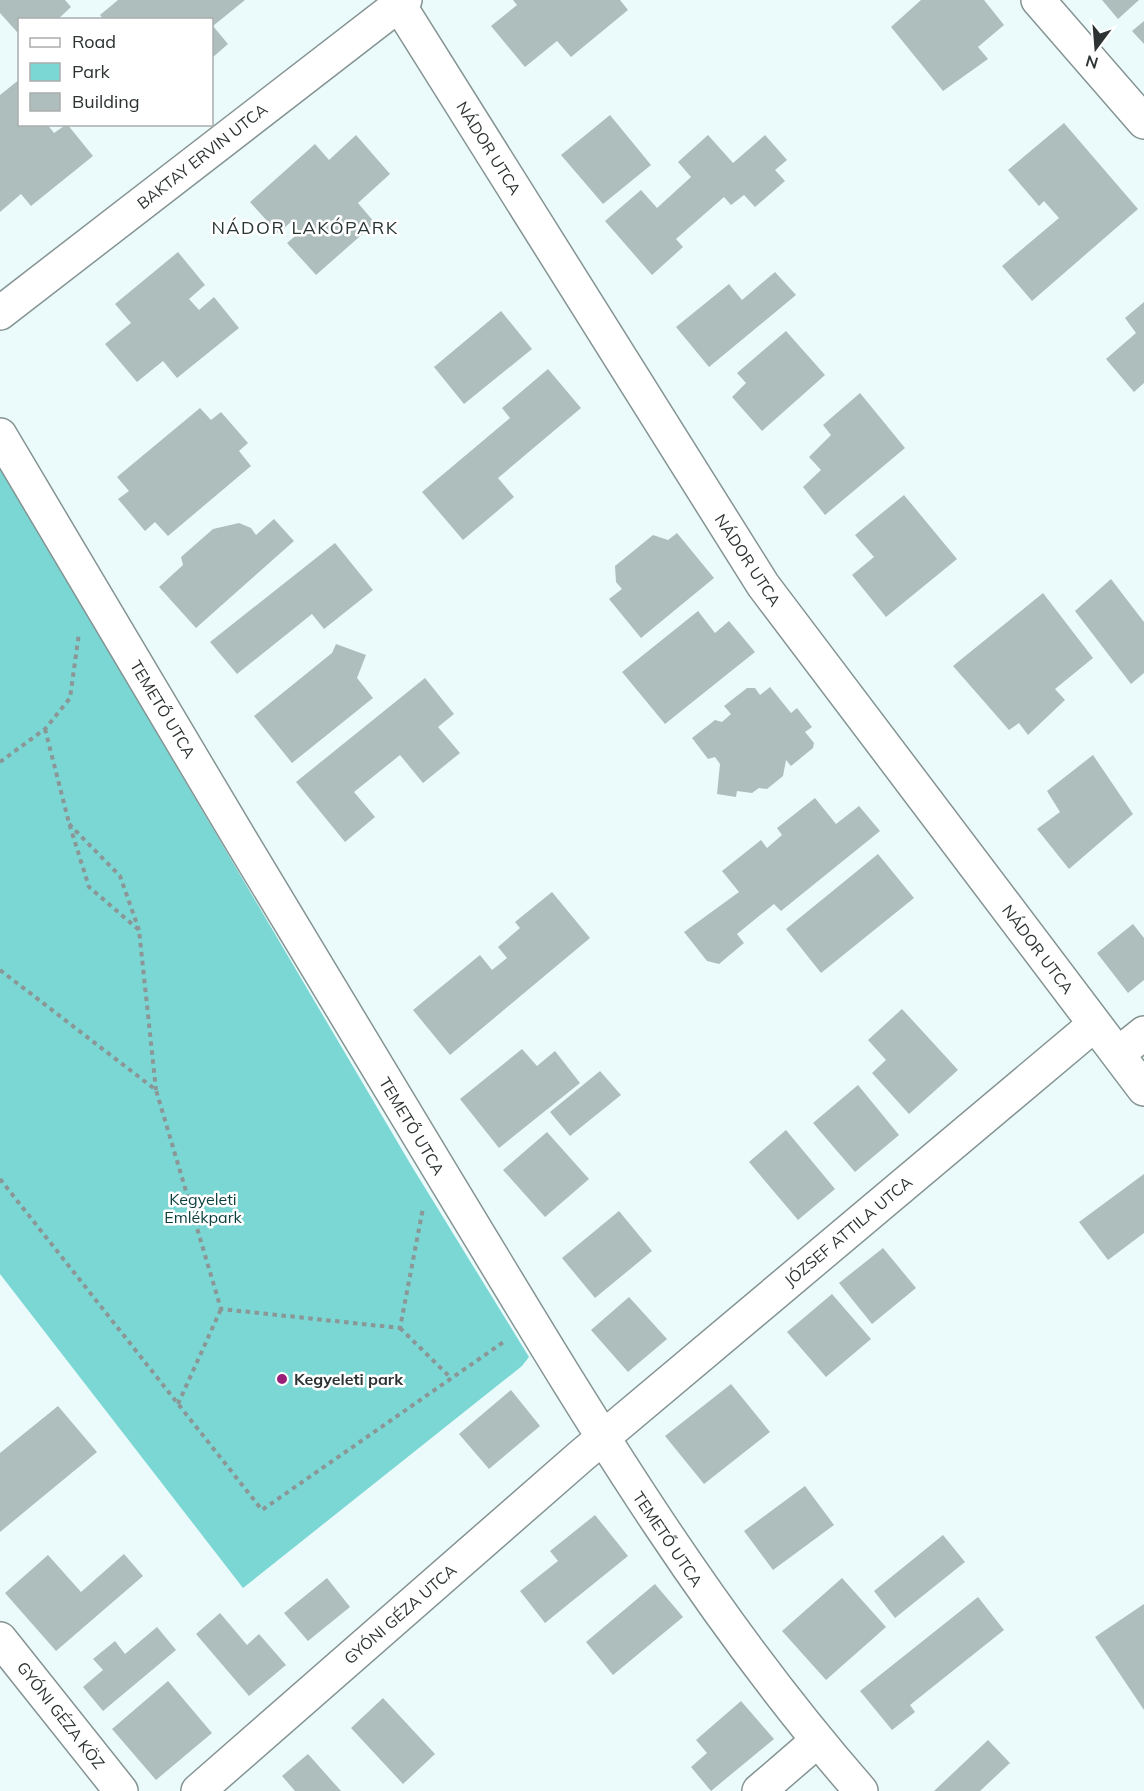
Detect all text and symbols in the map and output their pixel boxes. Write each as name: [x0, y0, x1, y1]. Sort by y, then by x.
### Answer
legend: [18, 18, 213, 126]
north arrow: [1066, 18, 1126, 78]
text: Road: [72, 30, 116, 53]
text: N: [1083, 51, 1100, 74]
text: Park: [72, 60, 111, 83]
text: Building: [72, 90, 140, 113]
street label: NÁDOR UTCA: [452, 98, 526, 199]
street label: BAKTAY ERVIN UTCA: [133, 99, 271, 213]
district label: NÁDOR LAKÓPARK: [211, 216, 399, 239]
street label: NÁDOR UTCA: [711, 510, 785, 610]
street label: TEMETŐ UTCA: [126, 656, 200, 762]
street label: NÁDOR UTCA: [998, 901, 1078, 998]
street label: TEMETŐ UTCA: [375, 1073, 449, 1179]
street label: JÓZSEF ATTILA UTCA: [780, 1171, 916, 1290]
park label: Kegyeleti Emlékpark: [164, 1189, 242, 1227]
place label: Kegyeleti park: [294, 1369, 404, 1389]
marker: Kegyeleti park: [275, 1372, 289, 1386]
street label: TEMETŐ UTCA: [629, 1488, 707, 1591]
street label: GYÓNI GÉZA UTCA: [340, 1560, 461, 1668]
street label: GYÓNI GÉZA KÖZ: [13, 1657, 109, 1773]

